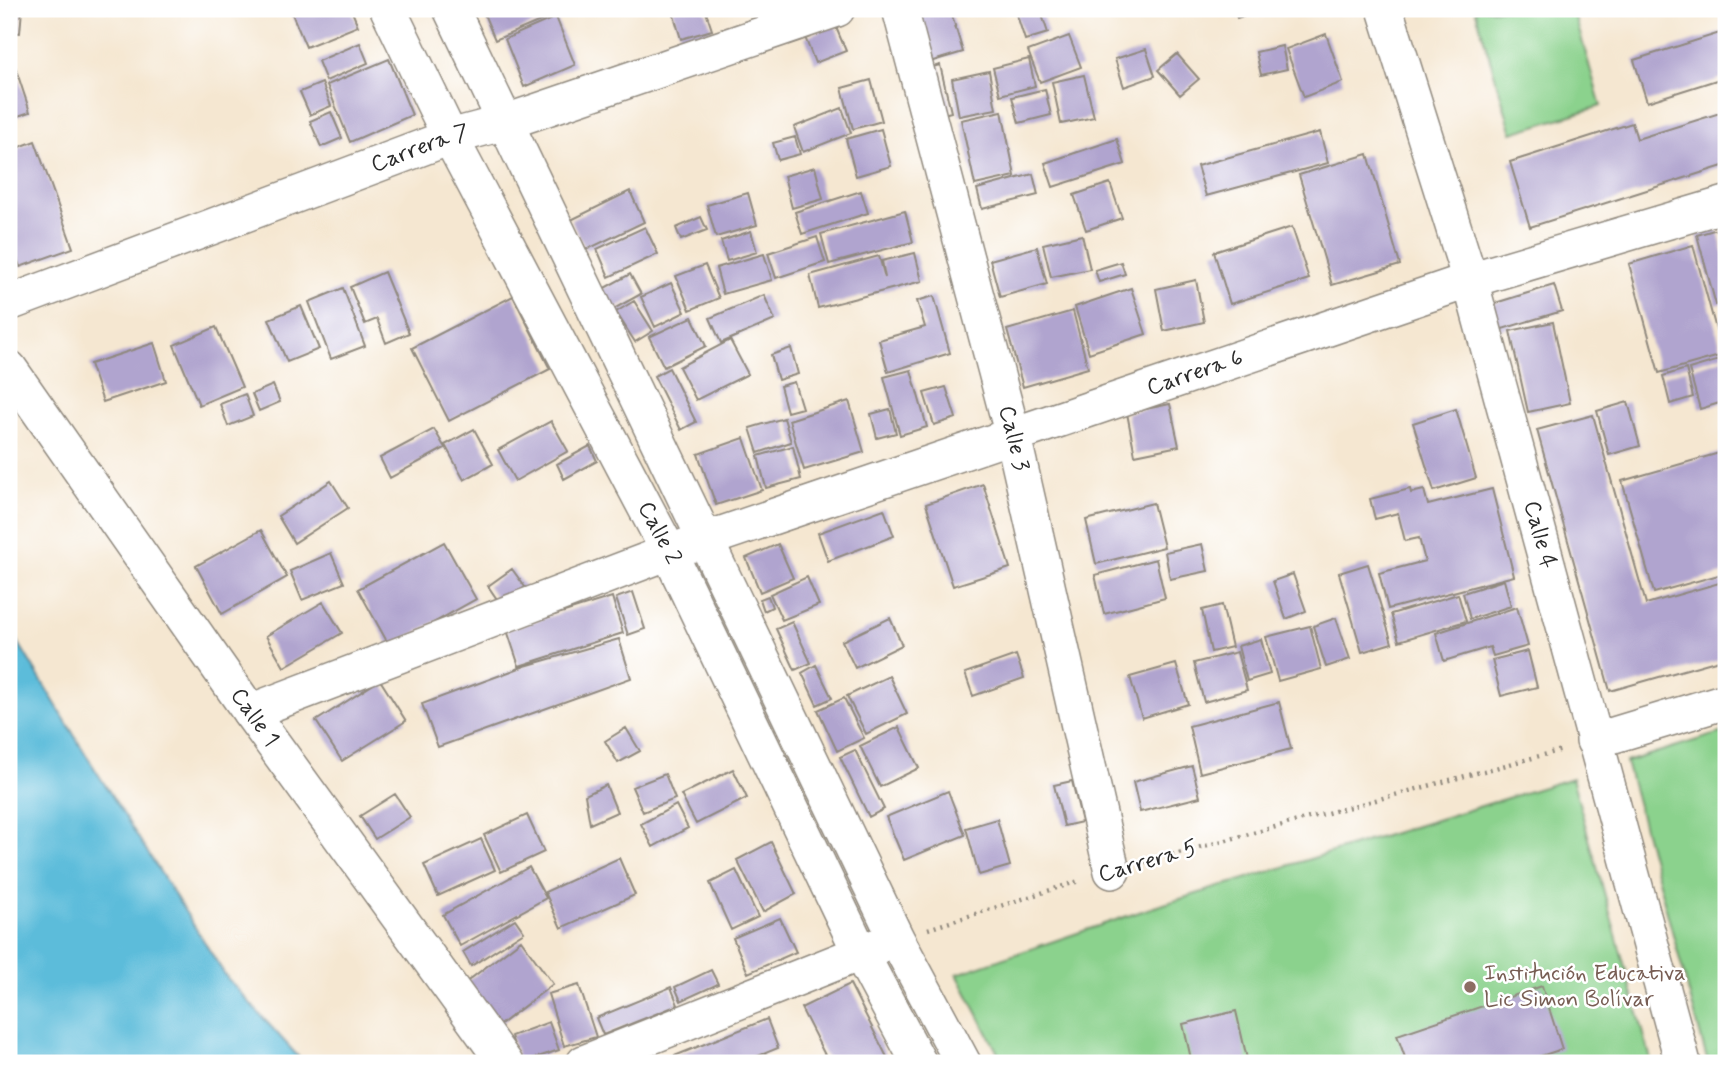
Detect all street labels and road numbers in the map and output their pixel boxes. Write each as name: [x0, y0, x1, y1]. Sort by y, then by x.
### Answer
street label: Carrera 7: [367, 118, 472, 180]
street label: Carrera 6: [1143, 343, 1247, 404]
street label: Calle 3: [991, 402, 1035, 474]
street label: Calle 2: [630, 496, 688, 569]
street label: Calle 4: [1516, 497, 1563, 572]
street label: Calle 1: [223, 682, 286, 753]
street label: Carrera 5: [1095, 834, 1201, 890]

